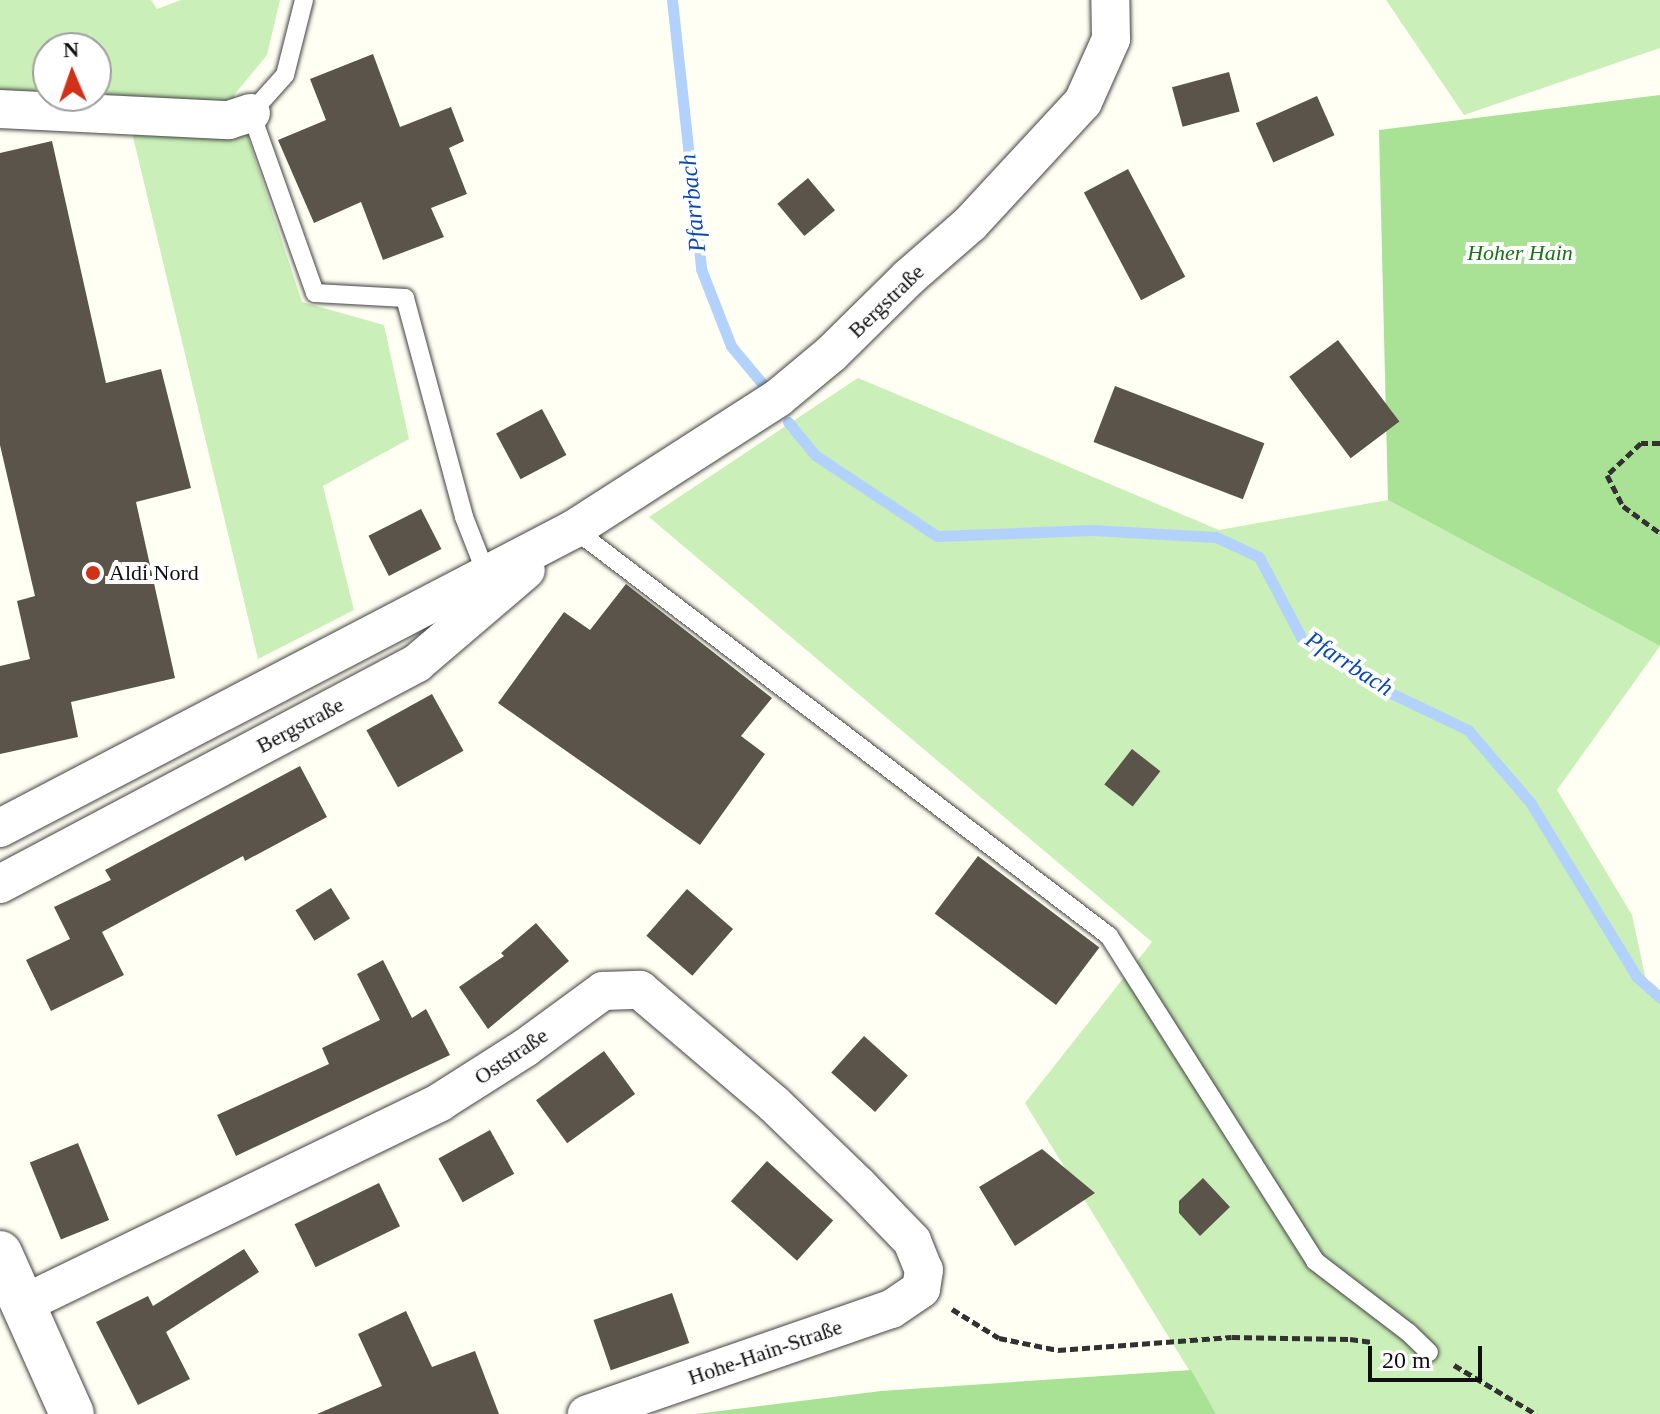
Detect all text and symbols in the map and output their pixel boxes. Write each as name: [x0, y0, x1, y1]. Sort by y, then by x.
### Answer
north arrow: [32, 32, 112, 112]
text: N: [63, 37, 80, 62]
water label: Pfarrbach: [674, 152, 712, 254]
park label: Hoher Hain: [1467, 240, 1573, 266]
street label: Bergstraße: [843, 259, 929, 343]
place label: Aldi Nord: [109, 560, 199, 586]
marker: Aldi Nord: [84, 564, 102, 582]
water label: Pfarrbach: [1300, 625, 1398, 703]
street label: Bergstraße: [252, 691, 348, 759]
street label: Oststraße: [469, 1022, 553, 1090]
street label: Hohe-Hain-Straße: [684, 1313, 846, 1391]
scale bar: [1372, 1330, 1486, 1380]
text: 20 m: [1382, 1347, 1431, 1373]

